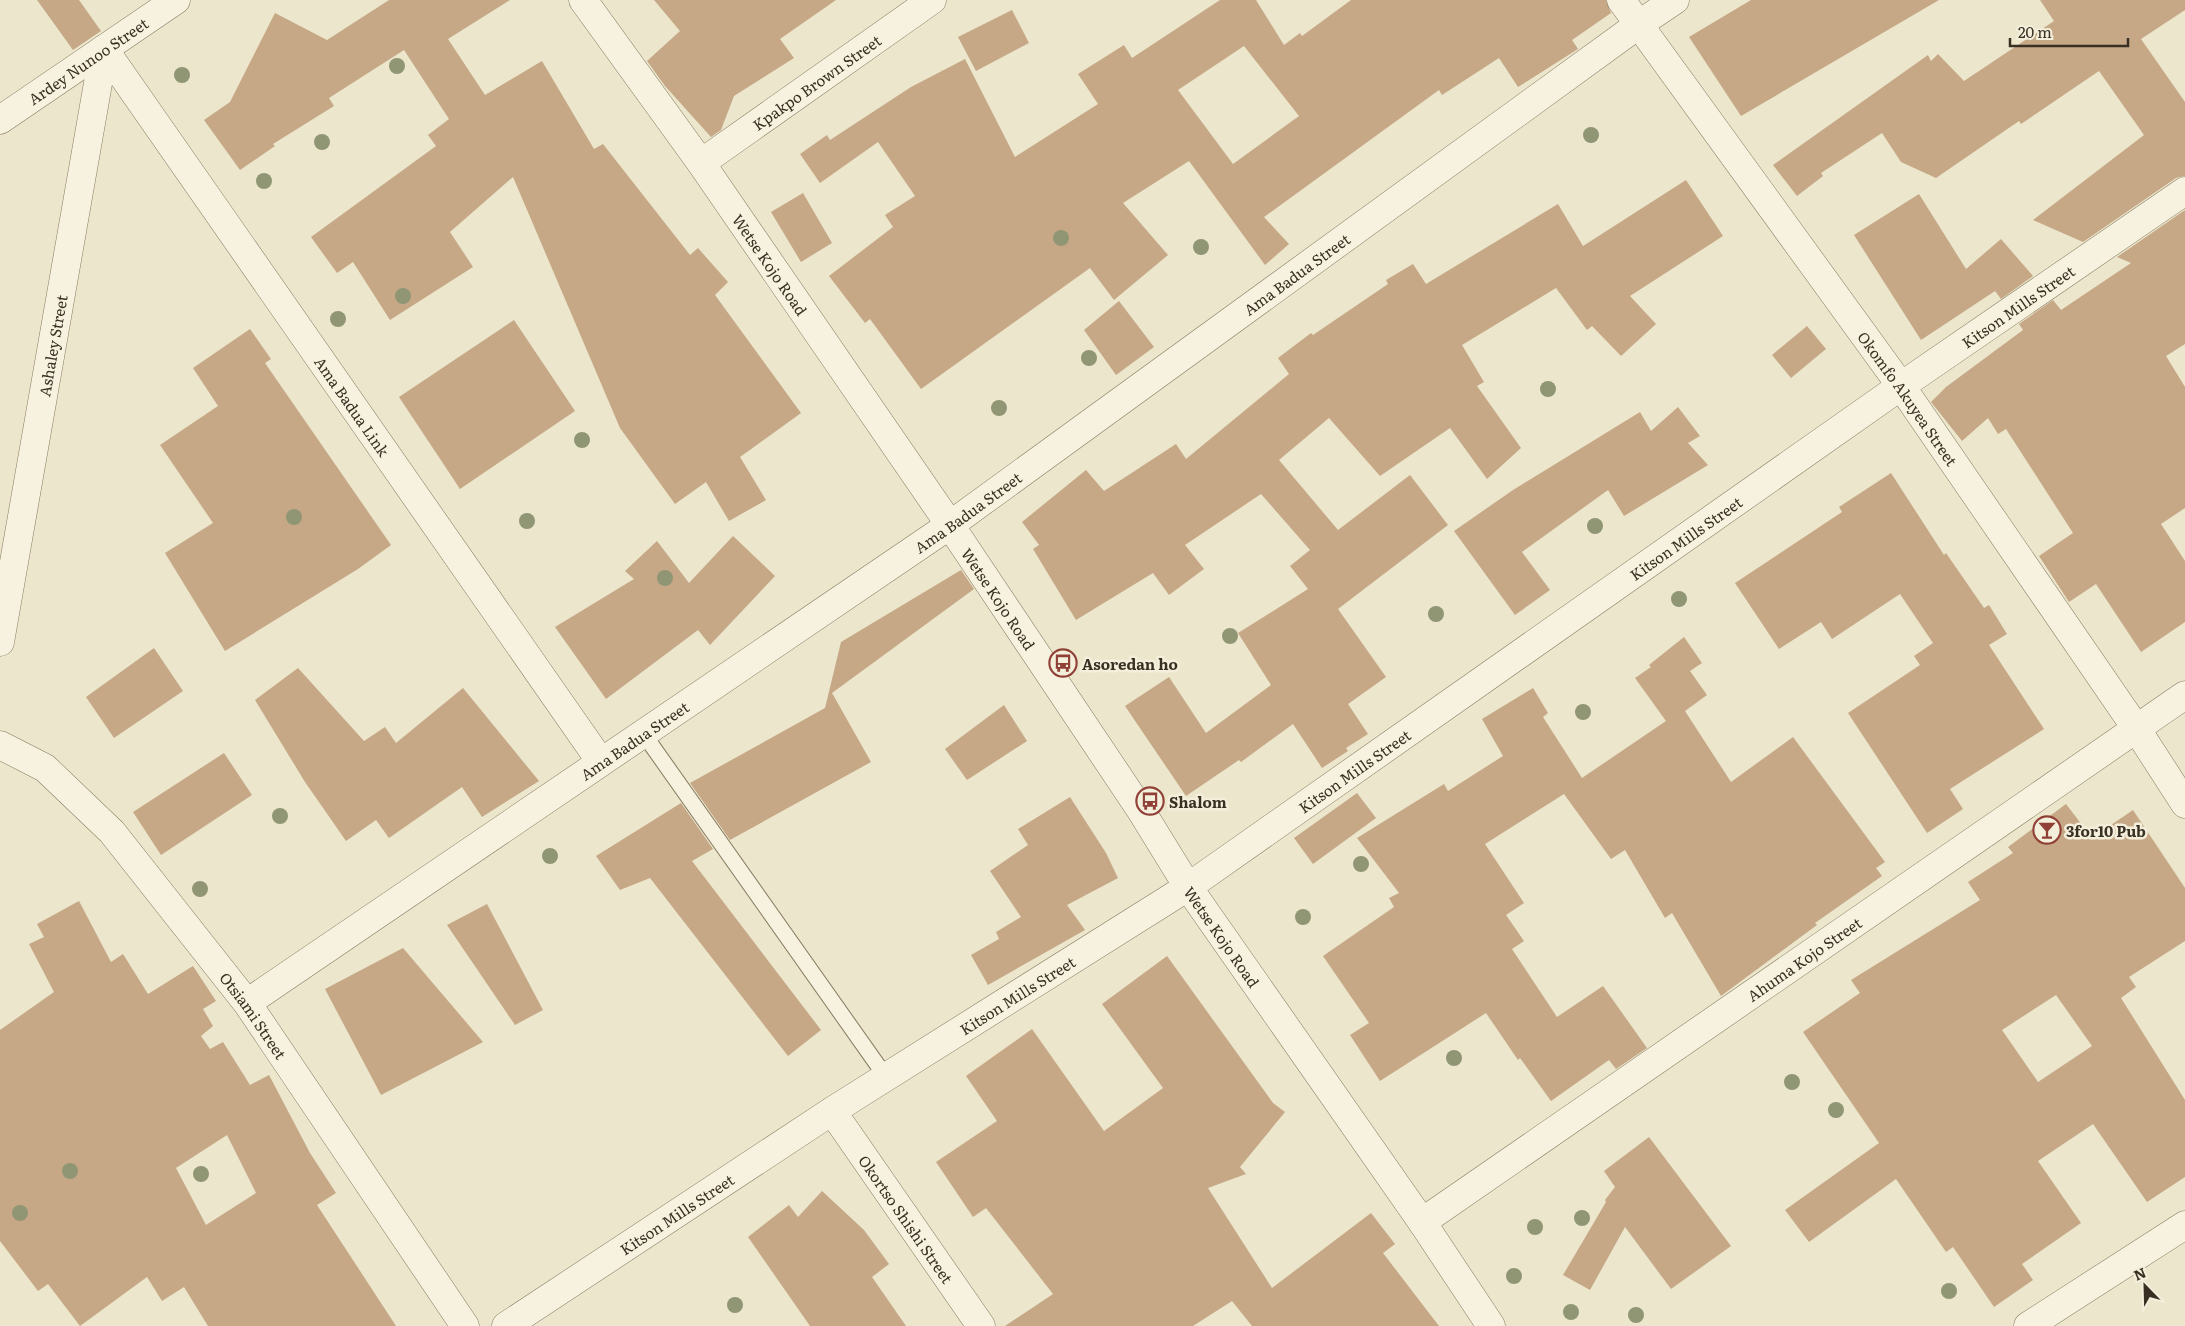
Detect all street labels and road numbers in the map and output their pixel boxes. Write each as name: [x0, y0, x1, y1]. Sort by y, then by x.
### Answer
street label: Ardey Nunoo Street: [23, 11, 152, 109]
street label: Kpakpo Brown Street: [747, 28, 885, 135]
street label: Wetse Kojo Road: [727, 209, 814, 320]
street label: Ama Badua Street: [1238, 227, 1354, 320]
street label: Kitson Mills Street: [1956, 259, 2079, 353]
street label: Ashaley Street: [32, 293, 72, 398]
street label: Okomfo Akuyea Street: [1853, 326, 1964, 470]
street label: Ama Badua Link: [310, 351, 396, 461]
street label: Ama Badua Street: [909, 466, 1026, 558]
street label: Kitson Mills Street: [1624, 490, 1746, 585]
street label: Wetse Kojo Road: [957, 543, 1042, 654]
street label: Ama Badua Street: [575, 695, 693, 785]
street label: Kitson Mills Street: [1293, 723, 1415, 818]
street label: Wetse Kojo Road: [1179, 881, 1266, 991]
street label: Ahuma Kojo Street: [1742, 910, 1866, 1006]
street label: Kitson Mills Street: [955, 950, 1079, 1040]
street label: Otsiami Street: [215, 967, 293, 1063]
street label: Okortso Shishi Street: [854, 1150, 959, 1288]
street label: Kitson Mills Street: [615, 1168, 738, 1260]

